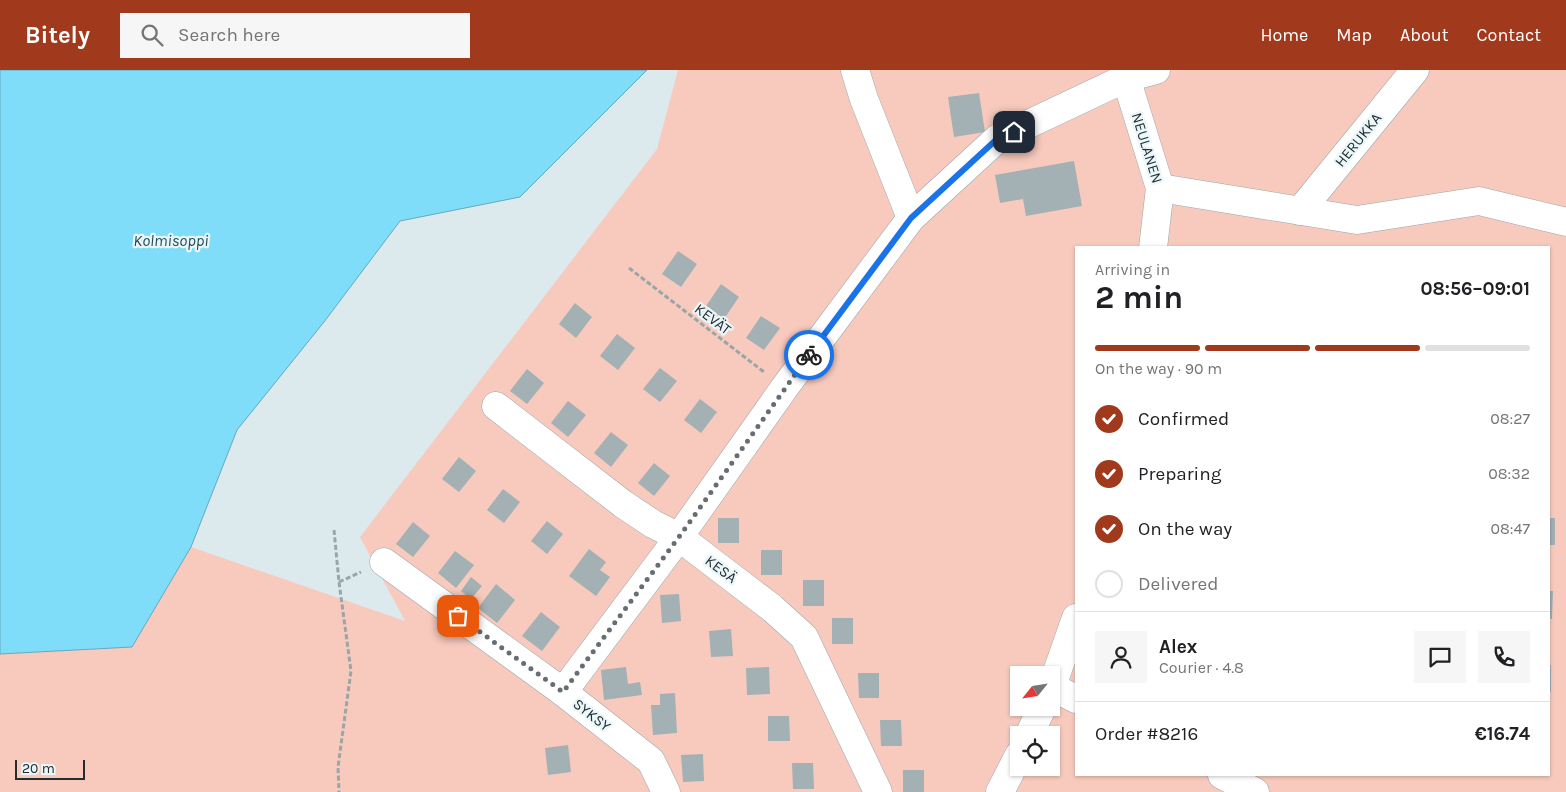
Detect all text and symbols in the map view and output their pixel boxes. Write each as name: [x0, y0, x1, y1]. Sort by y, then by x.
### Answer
search box: [120, 13, 470, 58]
text: Bitely: [25, 21, 90, 49]
icon: search: [138, 21, 166, 49]
text: Search here: [178, 24, 280, 46]
text: Home: [1260, 24, 1308, 46]
text: Map: [1336, 24, 1372, 46]
text: About: [1400, 24, 1449, 46]
text: Contact: [1477, 24, 1541, 46]
street label: HERUKKA: [1331, 109, 1385, 171]
street label: NEULANEN: [1128, 110, 1166, 186]
pin: [993, 111, 1035, 153]
icon: home: [1000, 118, 1028, 146]
water label: Kolmisoppi: [133, 231, 209, 250]
text: Arriving in: [1095, 260, 1170, 279]
text: 08:56–09:01: [1420, 278, 1530, 300]
text: 2 min: [1095, 279, 1183, 316]
street label: KEVÄT: [691, 299, 735, 339]
courier: [784, 330, 834, 380]
icon: bike: [795, 341, 823, 369]
text: On the way · 90 m: [1095, 359, 1222, 378]
icon: check: [1095, 405, 1123, 433]
text: Confirmed: [1138, 408, 1229, 430]
text: 08:27: [1490, 409, 1530, 428]
icon: check: [1095, 460, 1123, 488]
text: Preparing: [1138, 463, 1221, 485]
text: 08:32: [1488, 464, 1530, 483]
icon: check: [1095, 515, 1123, 543]
text: On the way: [1138, 518, 1232, 540]
text: 08:47: [1491, 519, 1530, 538]
street label: KESÄ: [702, 551, 741, 587]
text: Delivered: [1138, 573, 1218, 595]
pin: [437, 595, 479, 637]
icon: bag: [444, 602, 472, 630]
button: person: [1095, 631, 1147, 683]
button: chat: [1414, 631, 1466, 683]
button: phone: [1478, 631, 1530, 683]
text: Alex: [1159, 636, 1197, 658]
text: Courier · 4.8: [1159, 658, 1244, 677]
north arrow: [1010, 666, 1060, 716]
map controls: [1010, 666, 1060, 776]
street label: SYKSY: [570, 695, 615, 736]
text: Order #8216: [1095, 723, 1198, 745]
text: €16.74: [1475, 723, 1530, 745]
button: locate: [1010, 726, 1060, 776]
scale bar: [15, 757, 85, 780]
text: 20 m: [22, 760, 55, 777]

